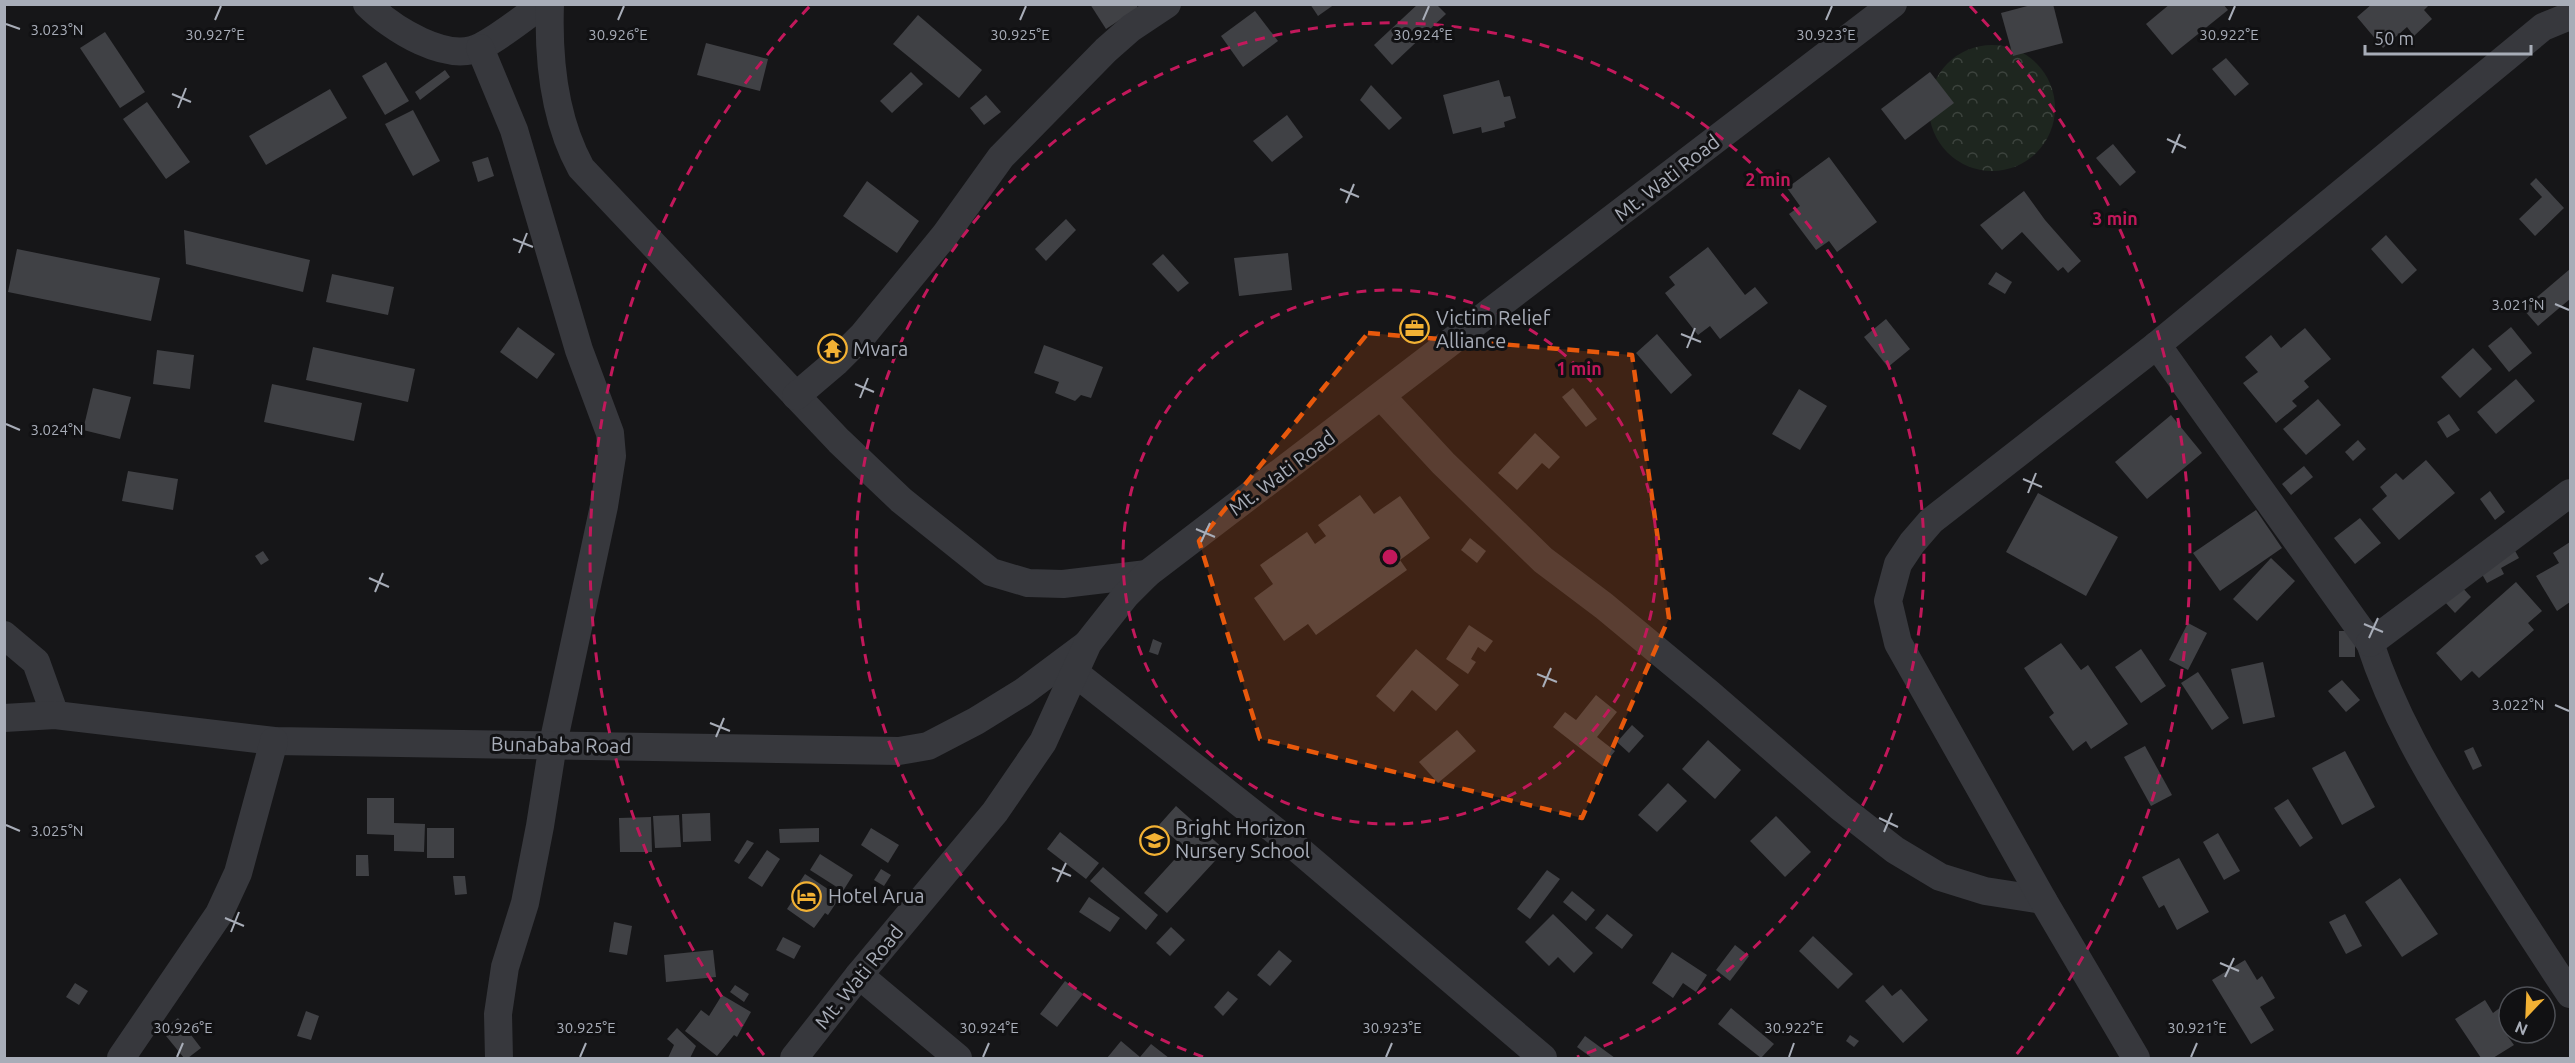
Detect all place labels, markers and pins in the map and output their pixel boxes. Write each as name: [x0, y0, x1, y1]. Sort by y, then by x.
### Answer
place label: Victim Relief Alliance: [1436, 306, 1551, 352]
office icon: Victim Relief Alliance: [1399, 313, 1431, 345]
temple icon: Mvara: [816, 333, 848, 365]
place label: Mvara: [853, 337, 908, 360]
centre of rings: [1380, 547, 1400, 567]
place label: Bright Horizon Nursery School: [1175, 816, 1310, 862]
school or university icon: Bright Horizon Nursery School: [1138, 824, 1170, 856]
hotel icon: Hotel Arua: [791, 880, 823, 912]
place label: Hotel Arua: [828, 884, 925, 907]

